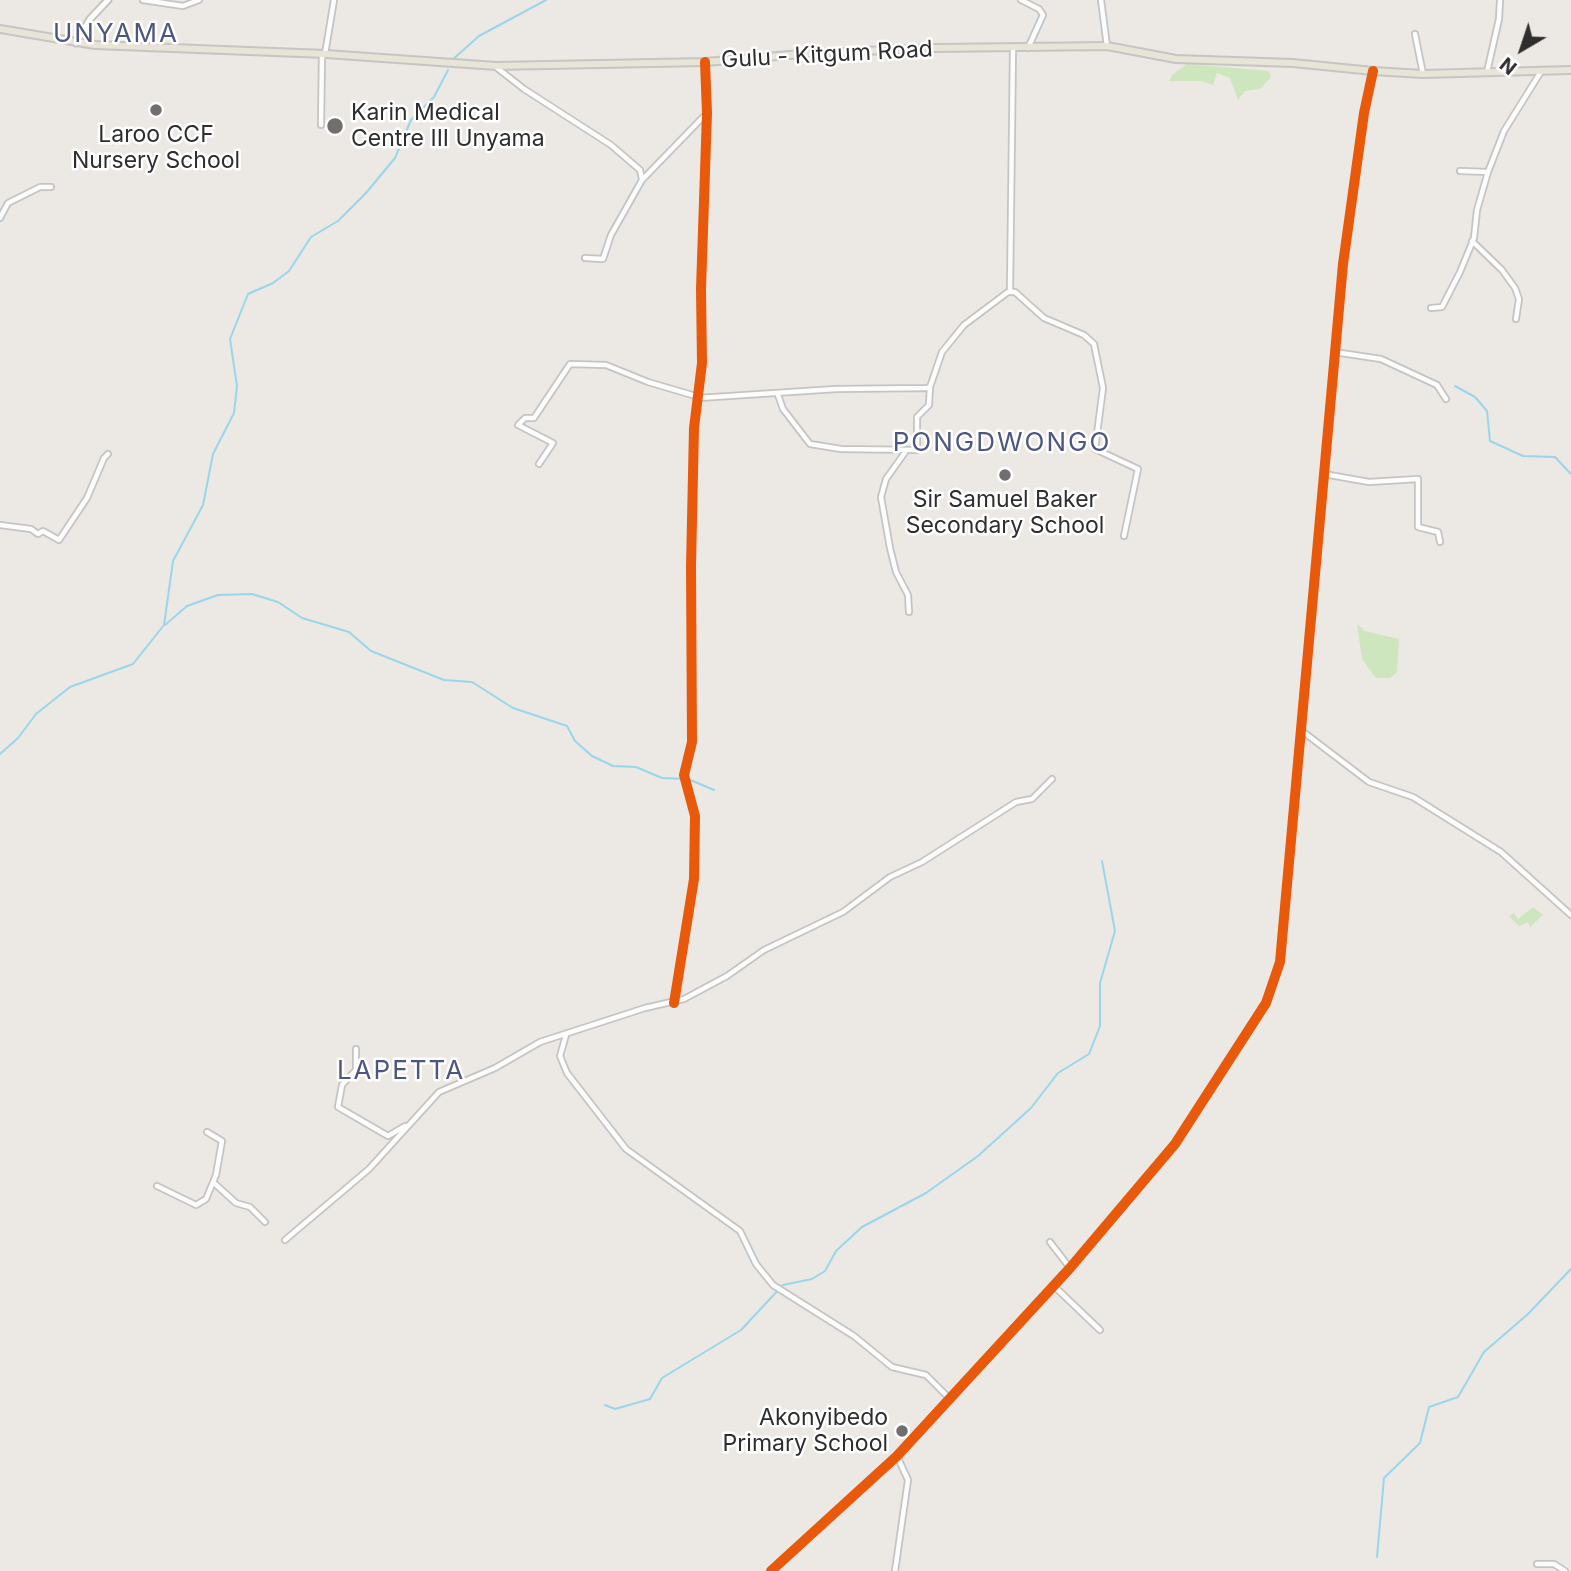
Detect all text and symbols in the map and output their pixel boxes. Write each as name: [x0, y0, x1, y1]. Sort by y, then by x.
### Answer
north arrow: [1487, 14, 1557, 84]
district label: UNYAMA: [54, 18, 178, 50]
street label: Gulu - Kitgum Road: [720, 36, 934, 74]
text: N: [1496, 52, 1521, 79]
place label: Karin Medical Centre III Unyama: [351, 99, 545, 153]
marker: Laroo CCF Nursery School: [148, 102, 164, 118]
marker: Karin Medical Centre III Unyama: [325, 116, 345, 136]
place label: Laroo CCF Nursery School: [72, 121, 240, 175]
district label: PONGDWONGO: [894, 427, 1110, 459]
marker: Sir Samuel Baker Secondary School: [997, 467, 1013, 483]
place label: Sir Samuel Baker Secondary School: [906, 486, 1104, 540]
district label: LAPETTA: [338, 1055, 464, 1087]
place label: Akonyibedo Primary School: [723, 1404, 888, 1458]
marker: Akonyibedo Primary School: [894, 1423, 910, 1439]

